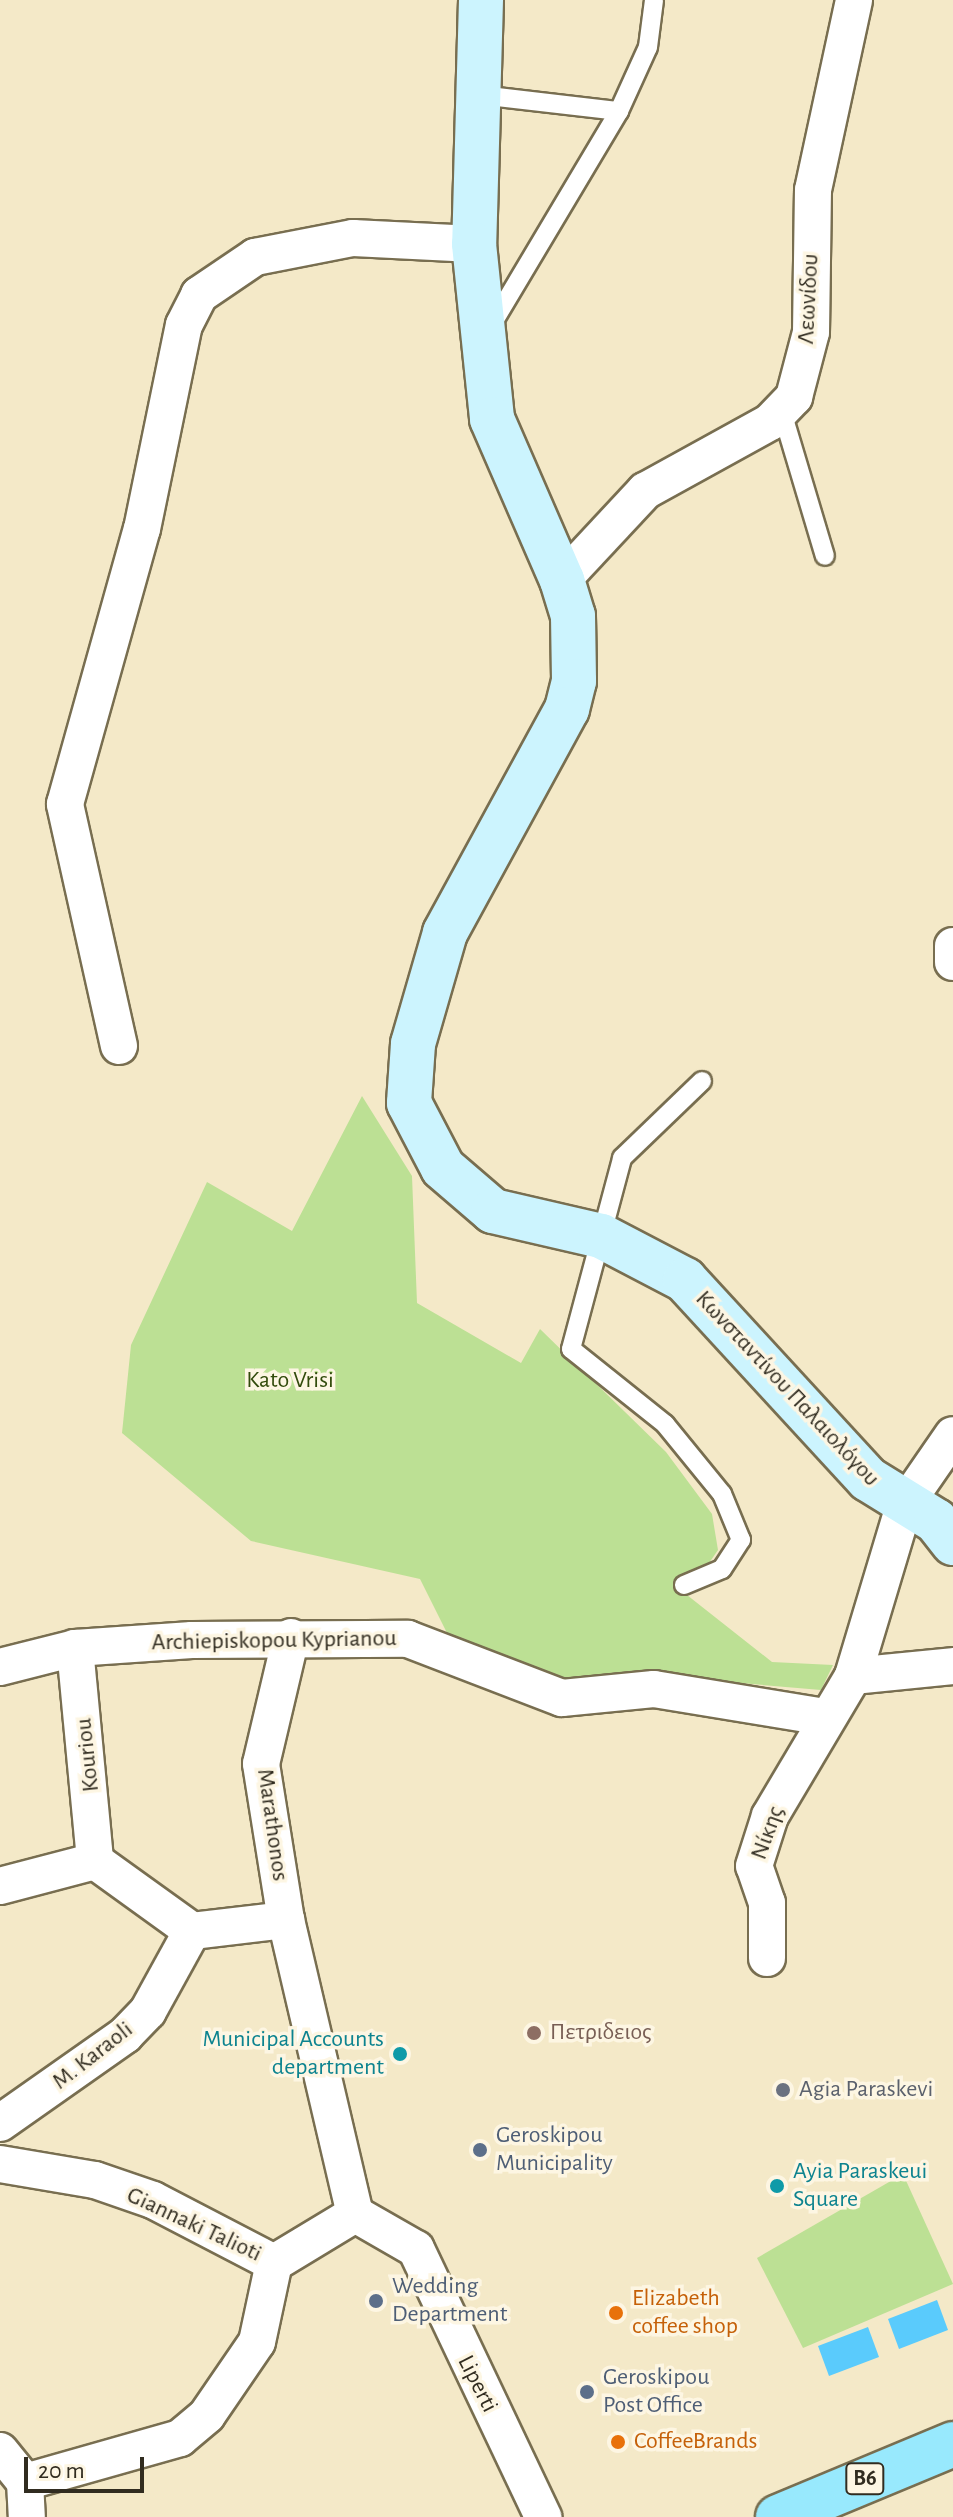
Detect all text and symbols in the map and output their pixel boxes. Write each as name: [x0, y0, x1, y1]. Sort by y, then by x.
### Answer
street label: Λεωνίδου: [792, 253, 826, 345]
street label: Κωνσταντίνου Παλαιολόγου: [689, 1285, 885, 1493]
park label: Kato Vrisi: [246, 1367, 334, 1395]
street label: Archiepiskopou Kyprianou: [151, 1624, 397, 1658]
street label: Kouriou: [70, 1717, 106, 1793]
street label: Marathonos: [250, 1767, 294, 1883]
street label: Νίκης: [745, 1802, 791, 1864]
street label: M. Karaoli: [47, 2016, 139, 2096]
place label: Πετριδειος: [550, 2019, 651, 2047]
marker: Πετριδειος: [525, 2024, 543, 2042]
place label: Municipal Accounts department: [202, 2026, 384, 2082]
marker: Municipal Accounts department: [391, 2045, 409, 2063]
place label: Agia Paraskevi: [799, 2076, 933, 2104]
marker: Agia Paraskevi: [774, 2081, 792, 2099]
place label: Geroskipou Municipality: [496, 2122, 613, 2178]
marker: Geroskipou Municipality: [471, 2141, 489, 2159]
place label: Ayia Paraskeui Square: [793, 2158, 927, 2214]
marker: Ayia Paraskeui Square: [768, 2177, 786, 2195]
street label: Giannaki Talioti: [122, 2181, 266, 2269]
place label: Wedding Department: [392, 2273, 507, 2329]
place label: Elizabeth coffee shop: [632, 2285, 738, 2341]
marker: Wedding Department: [367, 2292, 385, 2310]
marker: Elizabeth coffee shop: [607, 2304, 625, 2322]
street label: Liperti: [450, 2351, 504, 2417]
place label: Geroskipou Post Office: [603, 2364, 709, 2420]
marker: Geroskipou Post Office: [578, 2383, 596, 2401]
place label: CoffeeBrands: [634, 2428, 757, 2456]
marker: CoffeeBrands: [609, 2433, 627, 2451]
scale bar: [28, 2441, 148, 2491]
text: 20 m: [38, 2459, 85, 2483]
road number: B6: [845, 2461, 885, 2497]

